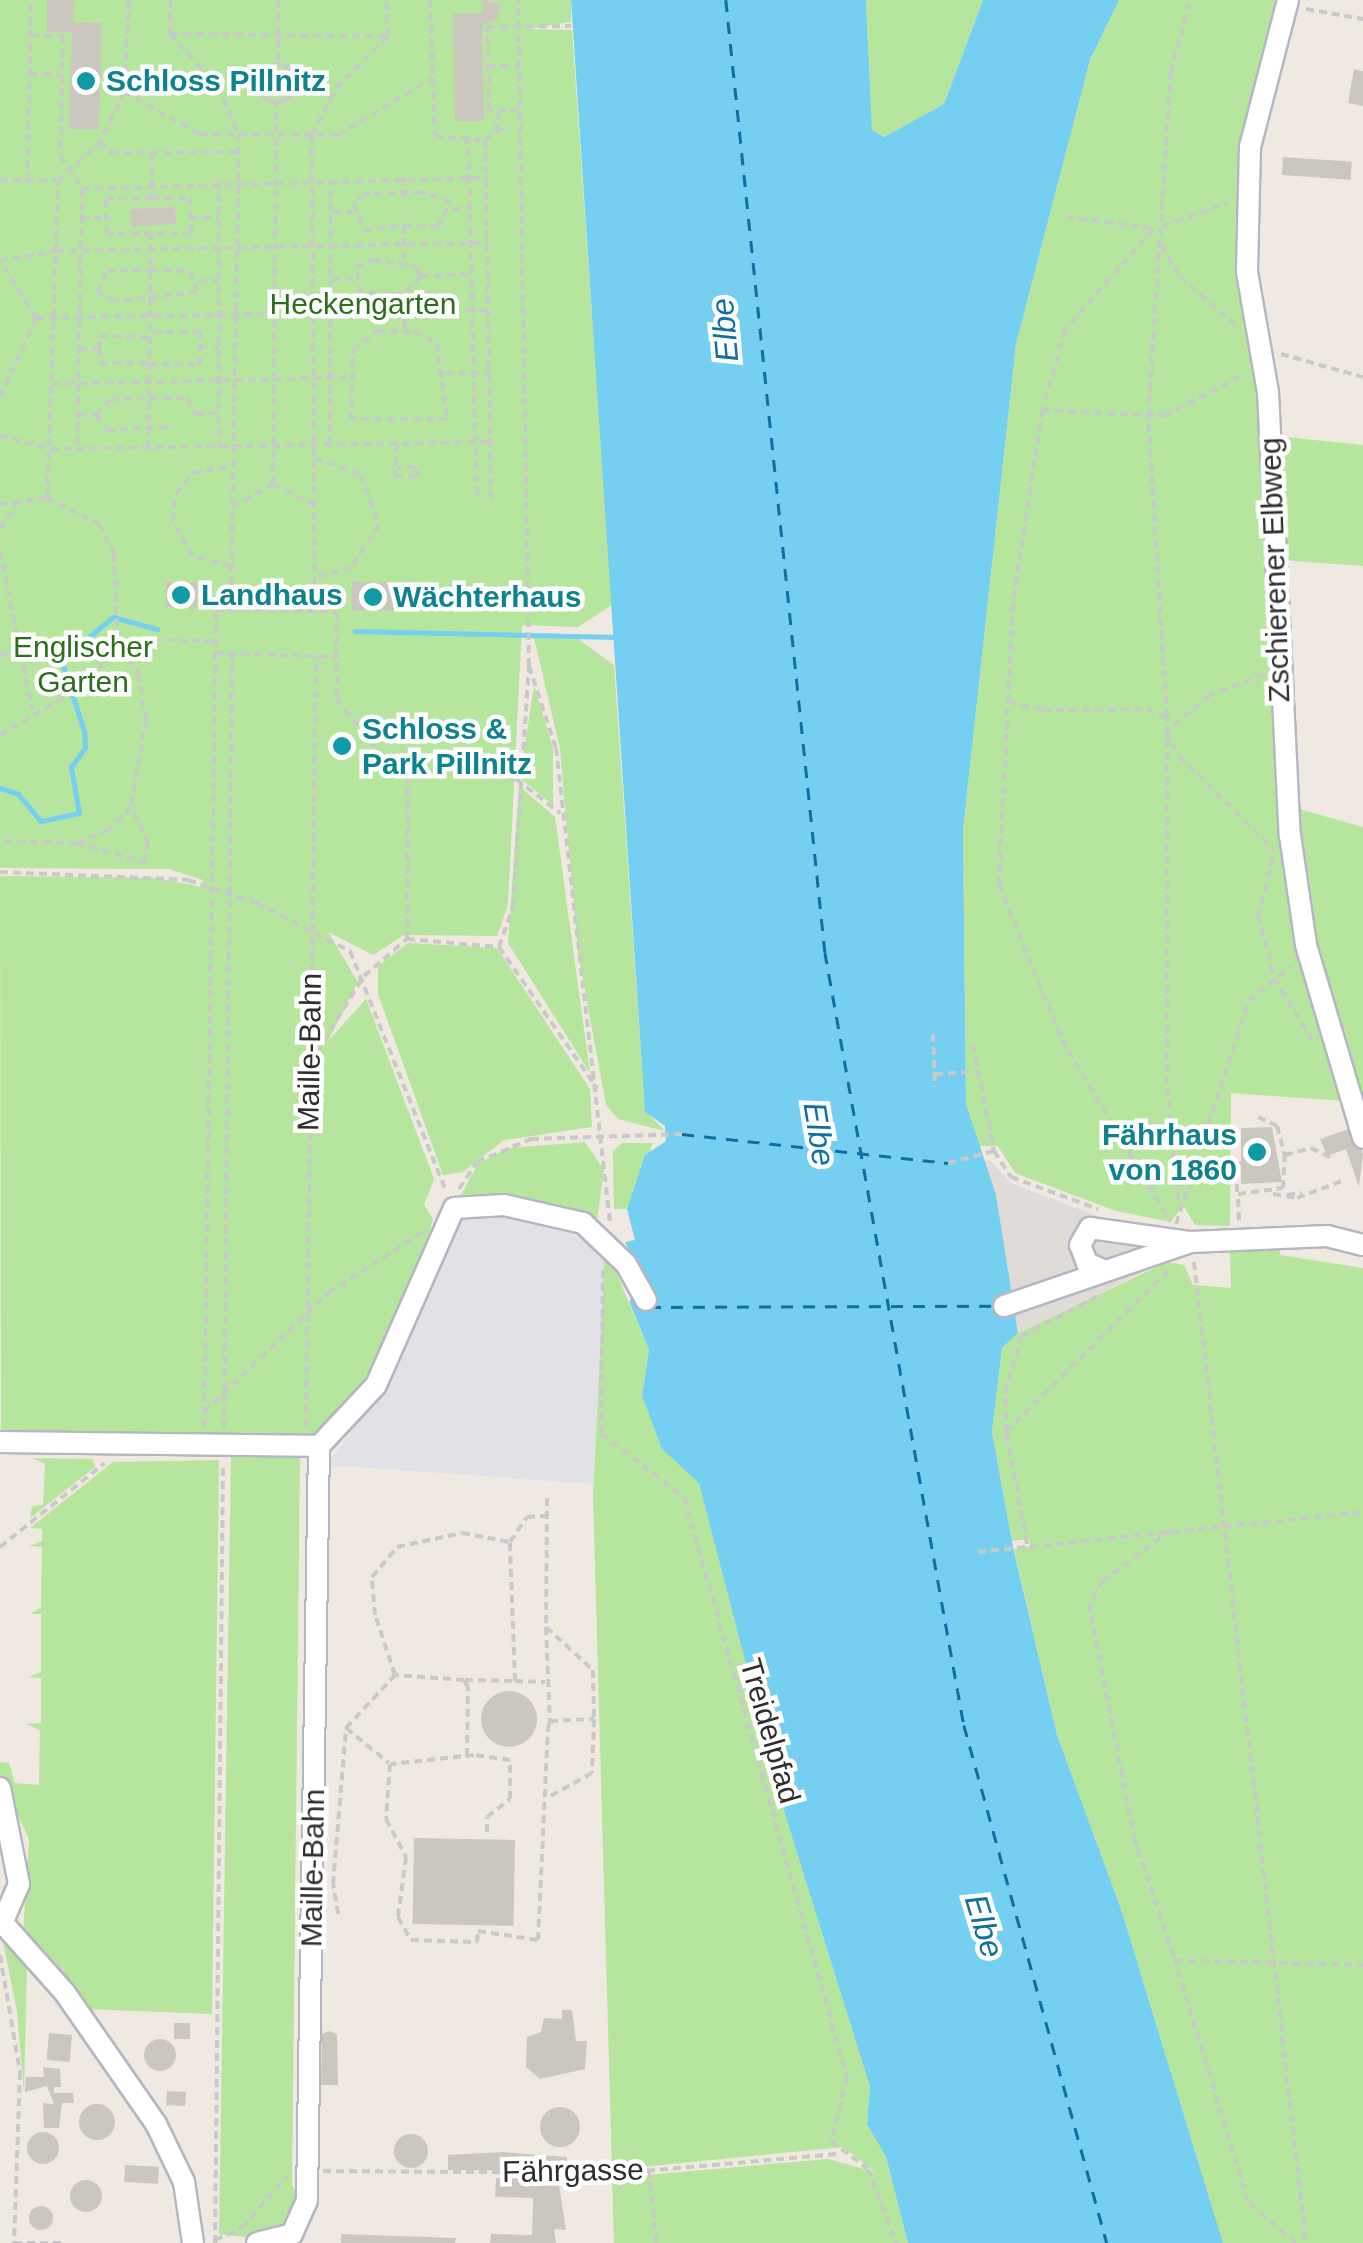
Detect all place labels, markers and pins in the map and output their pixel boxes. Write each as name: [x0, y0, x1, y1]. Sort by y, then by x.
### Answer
place label: Schloss Pillnitz: [106, 63, 326, 99]
marker: Schloss Pillnitz: [75, 70, 97, 92]
place label: Landhaus: [201, 577, 343, 613]
place label: Wächterhaus: [393, 579, 581, 615]
marker: Landhaus: [170, 584, 192, 606]
marker: Wächterhaus: [362, 586, 384, 608]
place label: Schloss & Park Pillnitz: [362, 711, 532, 782]
marker: Schloss & Park Pillnitz: [331, 735, 353, 757]
place label: Fährhaus von 1860: [1102, 1117, 1237, 1188]
marker: Fährhaus von 1860: [1246, 1141, 1268, 1163]

